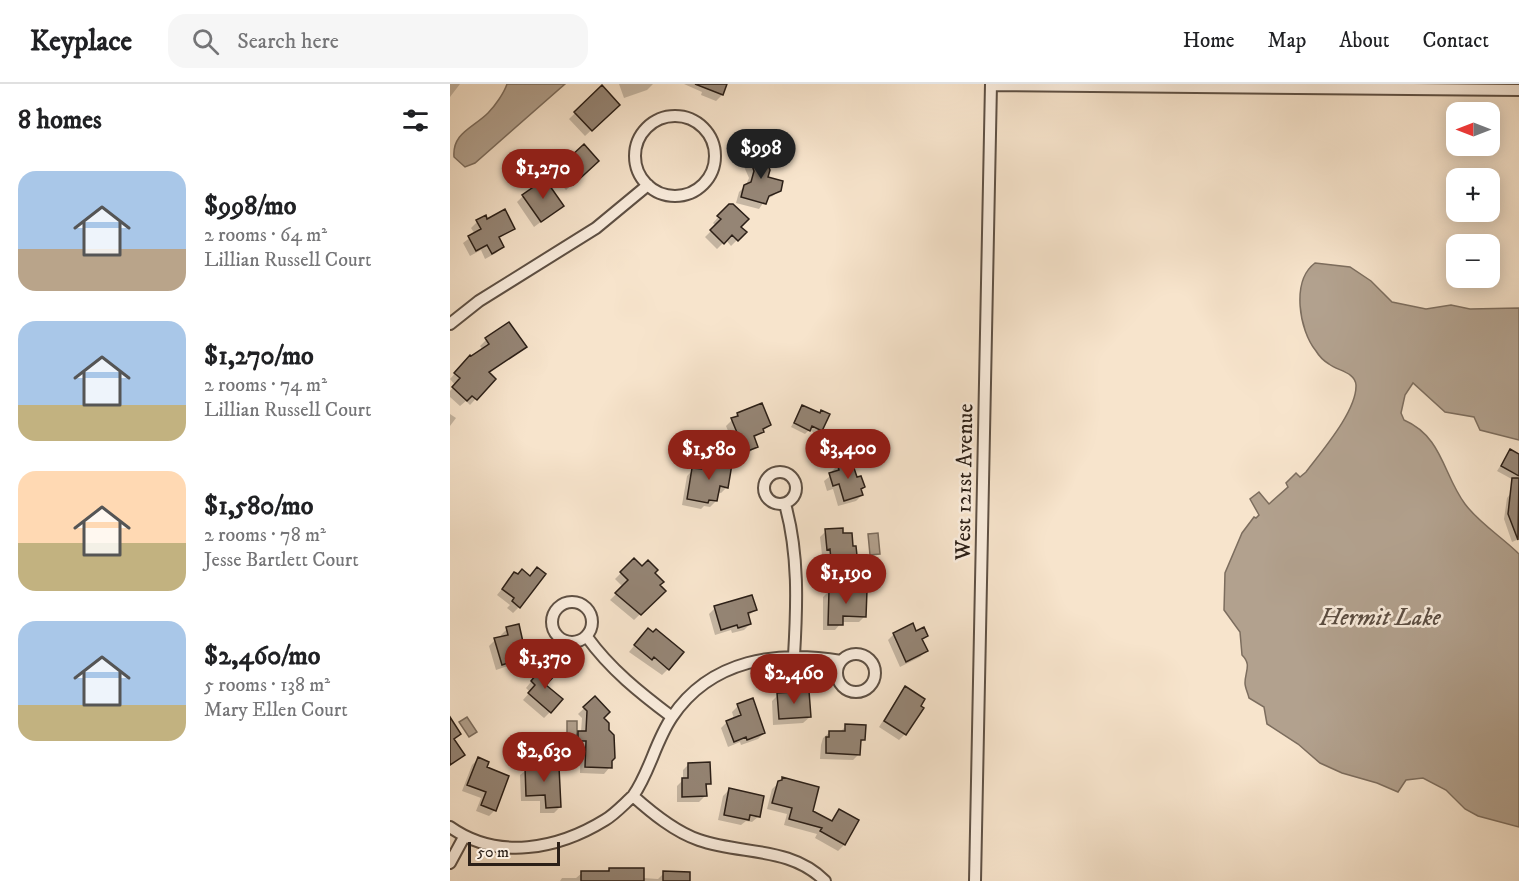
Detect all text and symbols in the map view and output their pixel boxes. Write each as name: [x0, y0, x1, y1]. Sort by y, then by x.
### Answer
search box: [168, 14, 588, 68]
text: Keyplace: [30, 24, 132, 59]
icon: search: [189, 25, 222, 58]
text: Search here: [237, 28, 339, 55]
text: Home: [1183, 28, 1235, 54]
text: Map: [1268, 28, 1306, 54]
text: About: [1339, 28, 1390, 54]
text: Contact: [1423, 28, 1489, 54]
north arrow: [1446, 102, 1500, 156]
map controls: [1446, 102, 1500, 288]
text: 8 homes: [18, 104, 102, 137]
icon: filters: [399, 104, 432, 137]
pin: $998: [725, 129, 797, 180]
text: $998: [741, 136, 781, 161]
pin: $1,270: [494, 149, 592, 200]
text: $1,270: [516, 156, 570, 181]
button: +: [1446, 168, 1500, 222]
text: $998/mo: [204, 190, 296, 223]
icon: home: [66, 195, 138, 267]
text: 2 rooms · 64 m²: [204, 223, 327, 248]
button: −: [1446, 234, 1500, 288]
text: Lillian Russell Court: [204, 248, 371, 273]
text: $1,270/mo: [204, 340, 314, 373]
icon: home: [66, 345, 138, 417]
text: 2 rooms · 74 m²: [204, 373, 327, 398]
text: Lillian Russell Court: [204, 398, 371, 423]
street label: West 121st Avenue: [950, 403, 979, 562]
pin: $3,400: [799, 429, 897, 480]
pin: $1,580: [660, 430, 758, 481]
text: $3,400: [819, 436, 877, 461]
text: $1,580: [682, 437, 736, 462]
text: $1,580/mo: [204, 490, 313, 523]
icon: home: [66, 495, 138, 567]
text: 2 rooms · 78 m²: [204, 523, 326, 548]
text: Jesse Bartlett Court: [204, 548, 359, 573]
pin: $1,190: [797, 554, 895, 605]
text: $1,190: [820, 561, 872, 586]
water label: Hermit Lake: [1318, 603, 1441, 633]
pin: $1,370: [496, 639, 594, 690]
text: $2,460/mo: [204, 640, 320, 673]
icon: home: [66, 645, 138, 717]
text: $1,370: [519, 646, 571, 671]
pin: $2,460: [745, 654, 843, 705]
text: $2,460: [764, 661, 824, 686]
text: 5 rooms · 138 m²: [204, 673, 330, 698]
text: Mary Ellen Court: [204, 698, 348, 723]
pin: $2,630: [495, 732, 593, 783]
text: $2,630: [517, 739, 571, 764]
scale bar: [468, 839, 560, 866]
text: 50 m: [477, 842, 509, 862]

